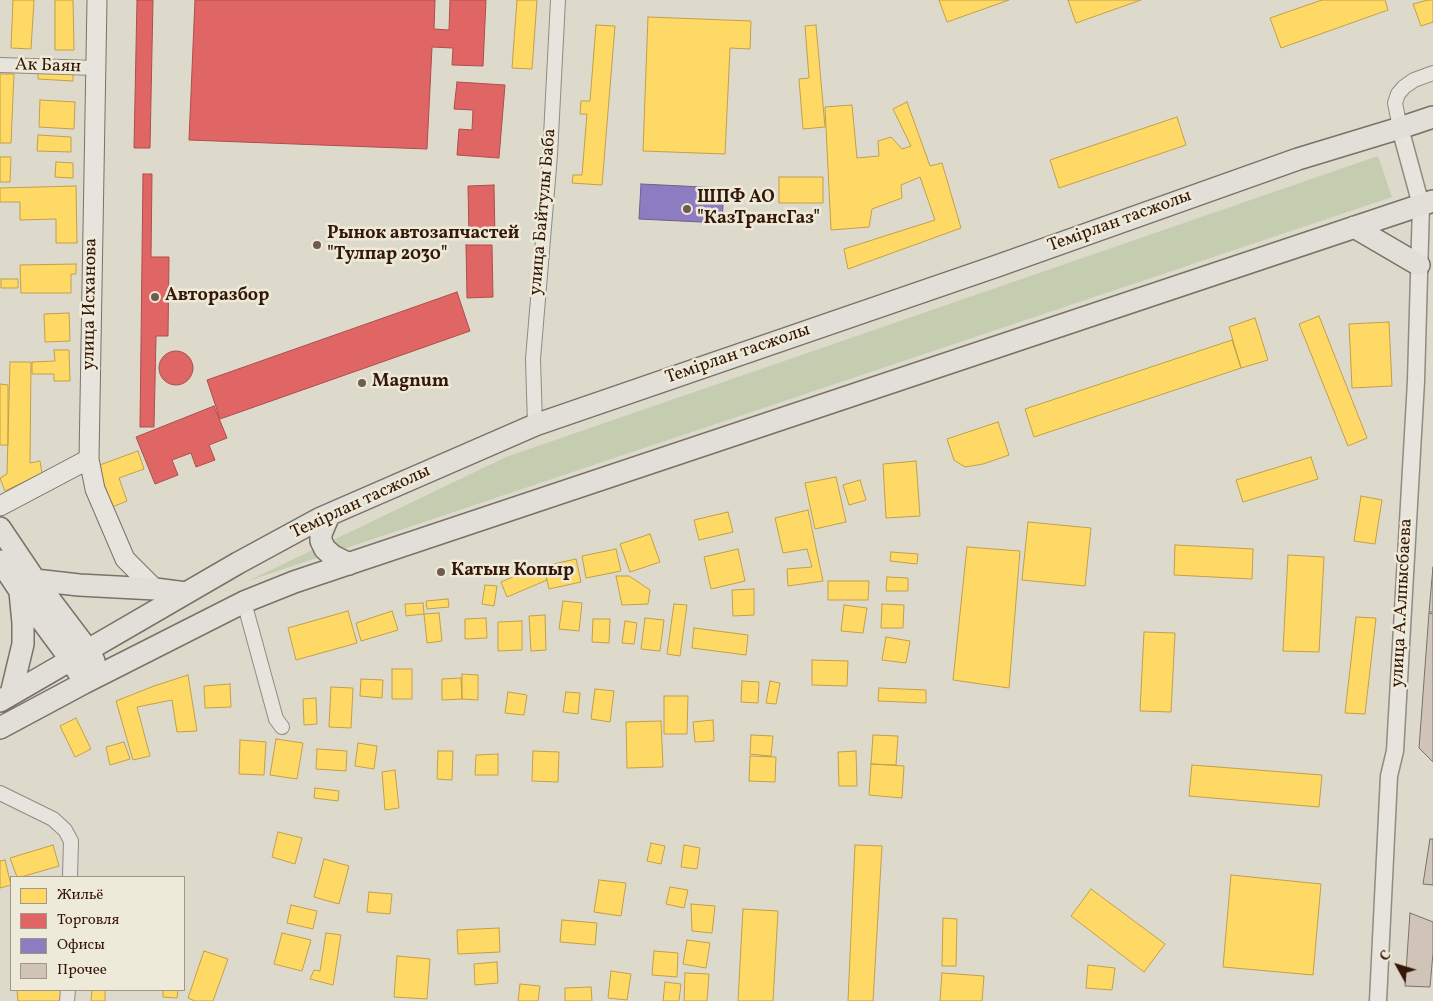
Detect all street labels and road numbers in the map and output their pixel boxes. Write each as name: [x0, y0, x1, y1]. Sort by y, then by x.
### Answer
street label: Ак Баян: [15, 55, 81, 79]
street label: улица Байтулы Баба: [526, 128, 562, 296]
street label: Темірлан тасжолы: [1045, 186, 1195, 258]
street label: улица Исханова: [79, 238, 103, 370]
street label: Темірлан тасжолы: [663, 320, 813, 390]
street label: Темірлан тасжолы: [288, 461, 434, 545]
street label: улица А.Алпысбаева: [1388, 518, 1418, 688]

